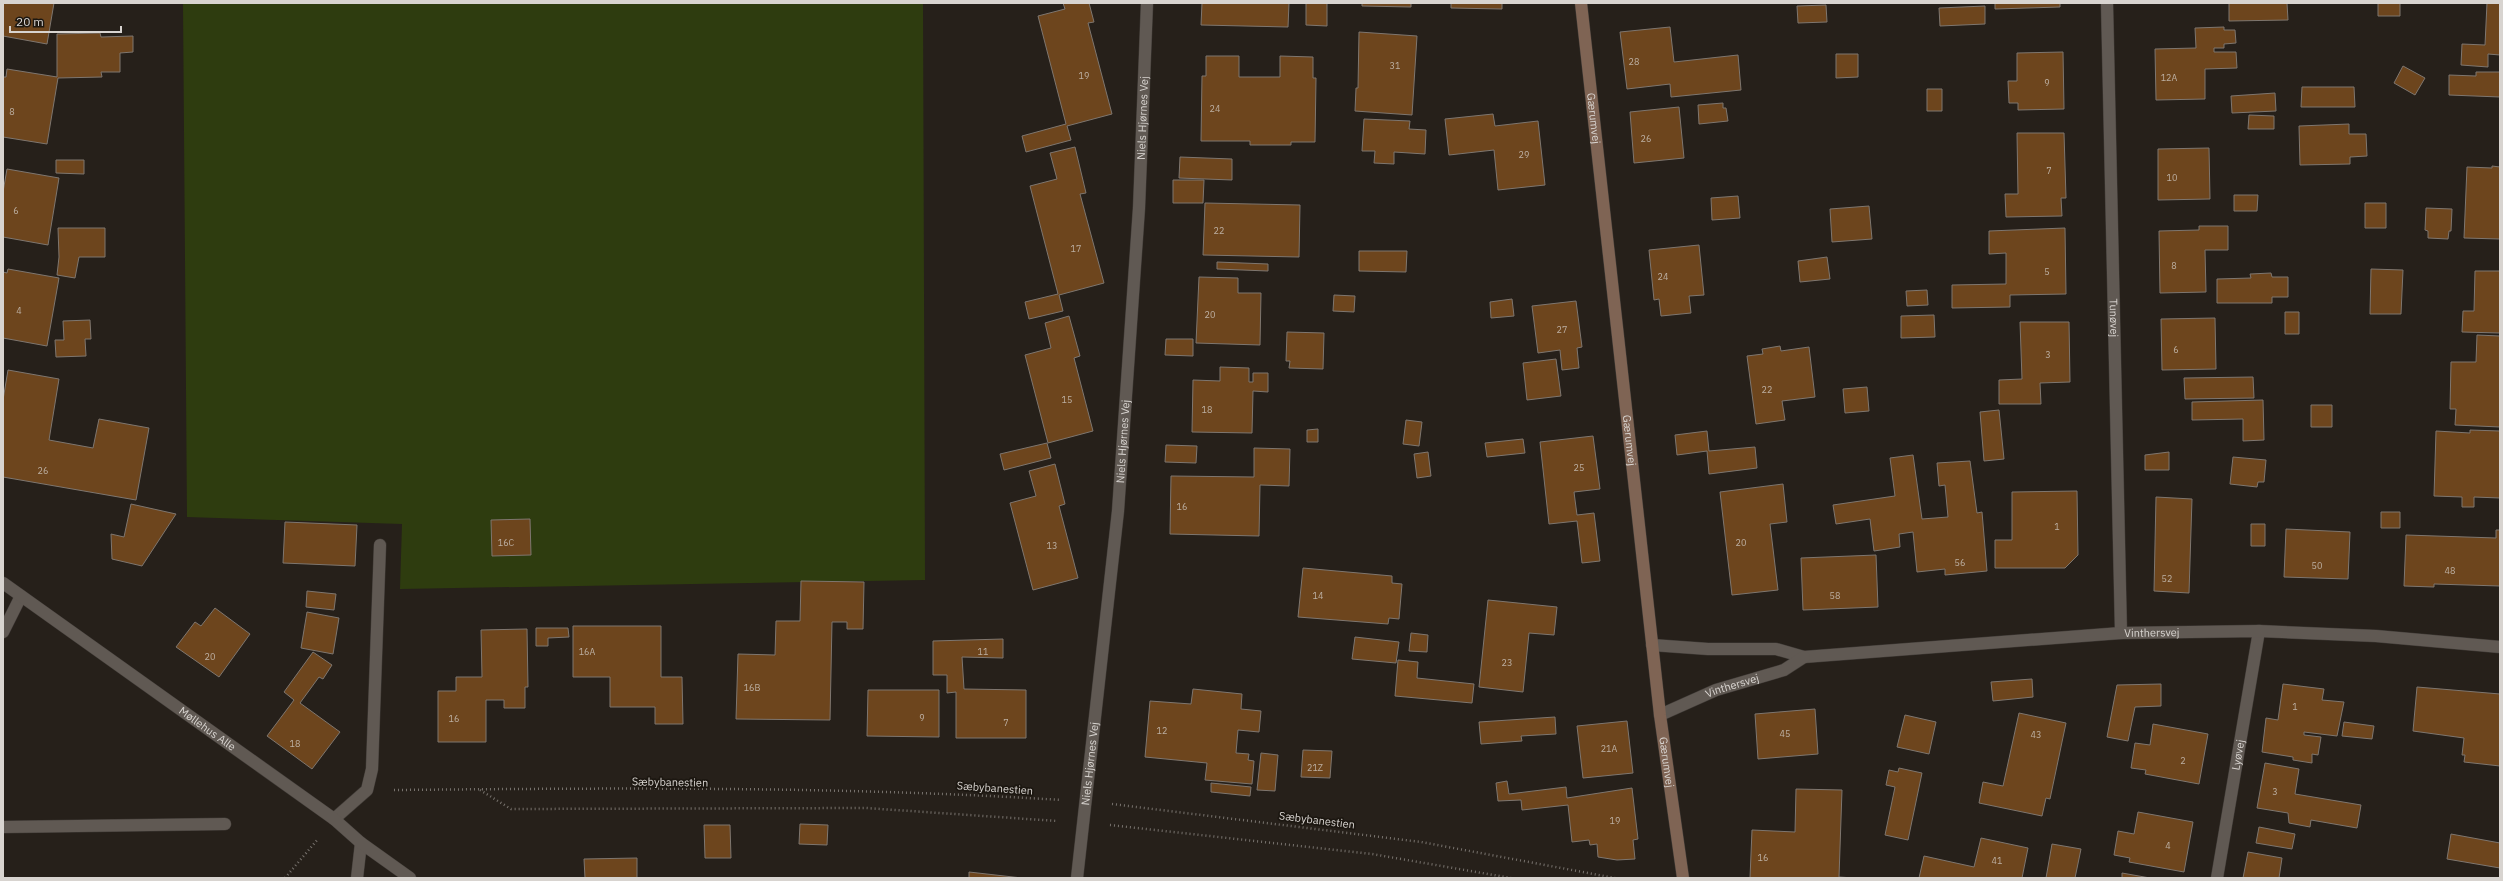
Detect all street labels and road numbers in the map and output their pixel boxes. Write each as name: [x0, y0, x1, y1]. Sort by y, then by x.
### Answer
street label: Niels Hjørnes Vej: [1134, 76, 1151, 160]
street label: Gærumvej: [1584, 92, 1604, 144]
street label: Tunøvej: [2107, 298, 2121, 337]
street label: Niels Hjørnes Vej: [1113, 399, 1133, 484]
street label: Gærumvej: [1620, 414, 1639, 466]
street label: Vinthersvej: [2124, 625, 2180, 640]
street label: Vinthersvej: [1703, 671, 1760, 701]
street label: Møllehus Alle: [176, 704, 239, 754]
street label: Niels Hjørnes Vej: [1078, 721, 1101, 806]
street label: Gærumvej: [1656, 736, 1677, 788]
street label: Lyøvej: [2228, 738, 2247, 771]
street label: Sæbybanestien: [632, 774, 708, 790]
street label: Sæbybanestien: [956, 778, 1034, 798]
street label: Sæbybanestien: [1278, 808, 1356, 832]

